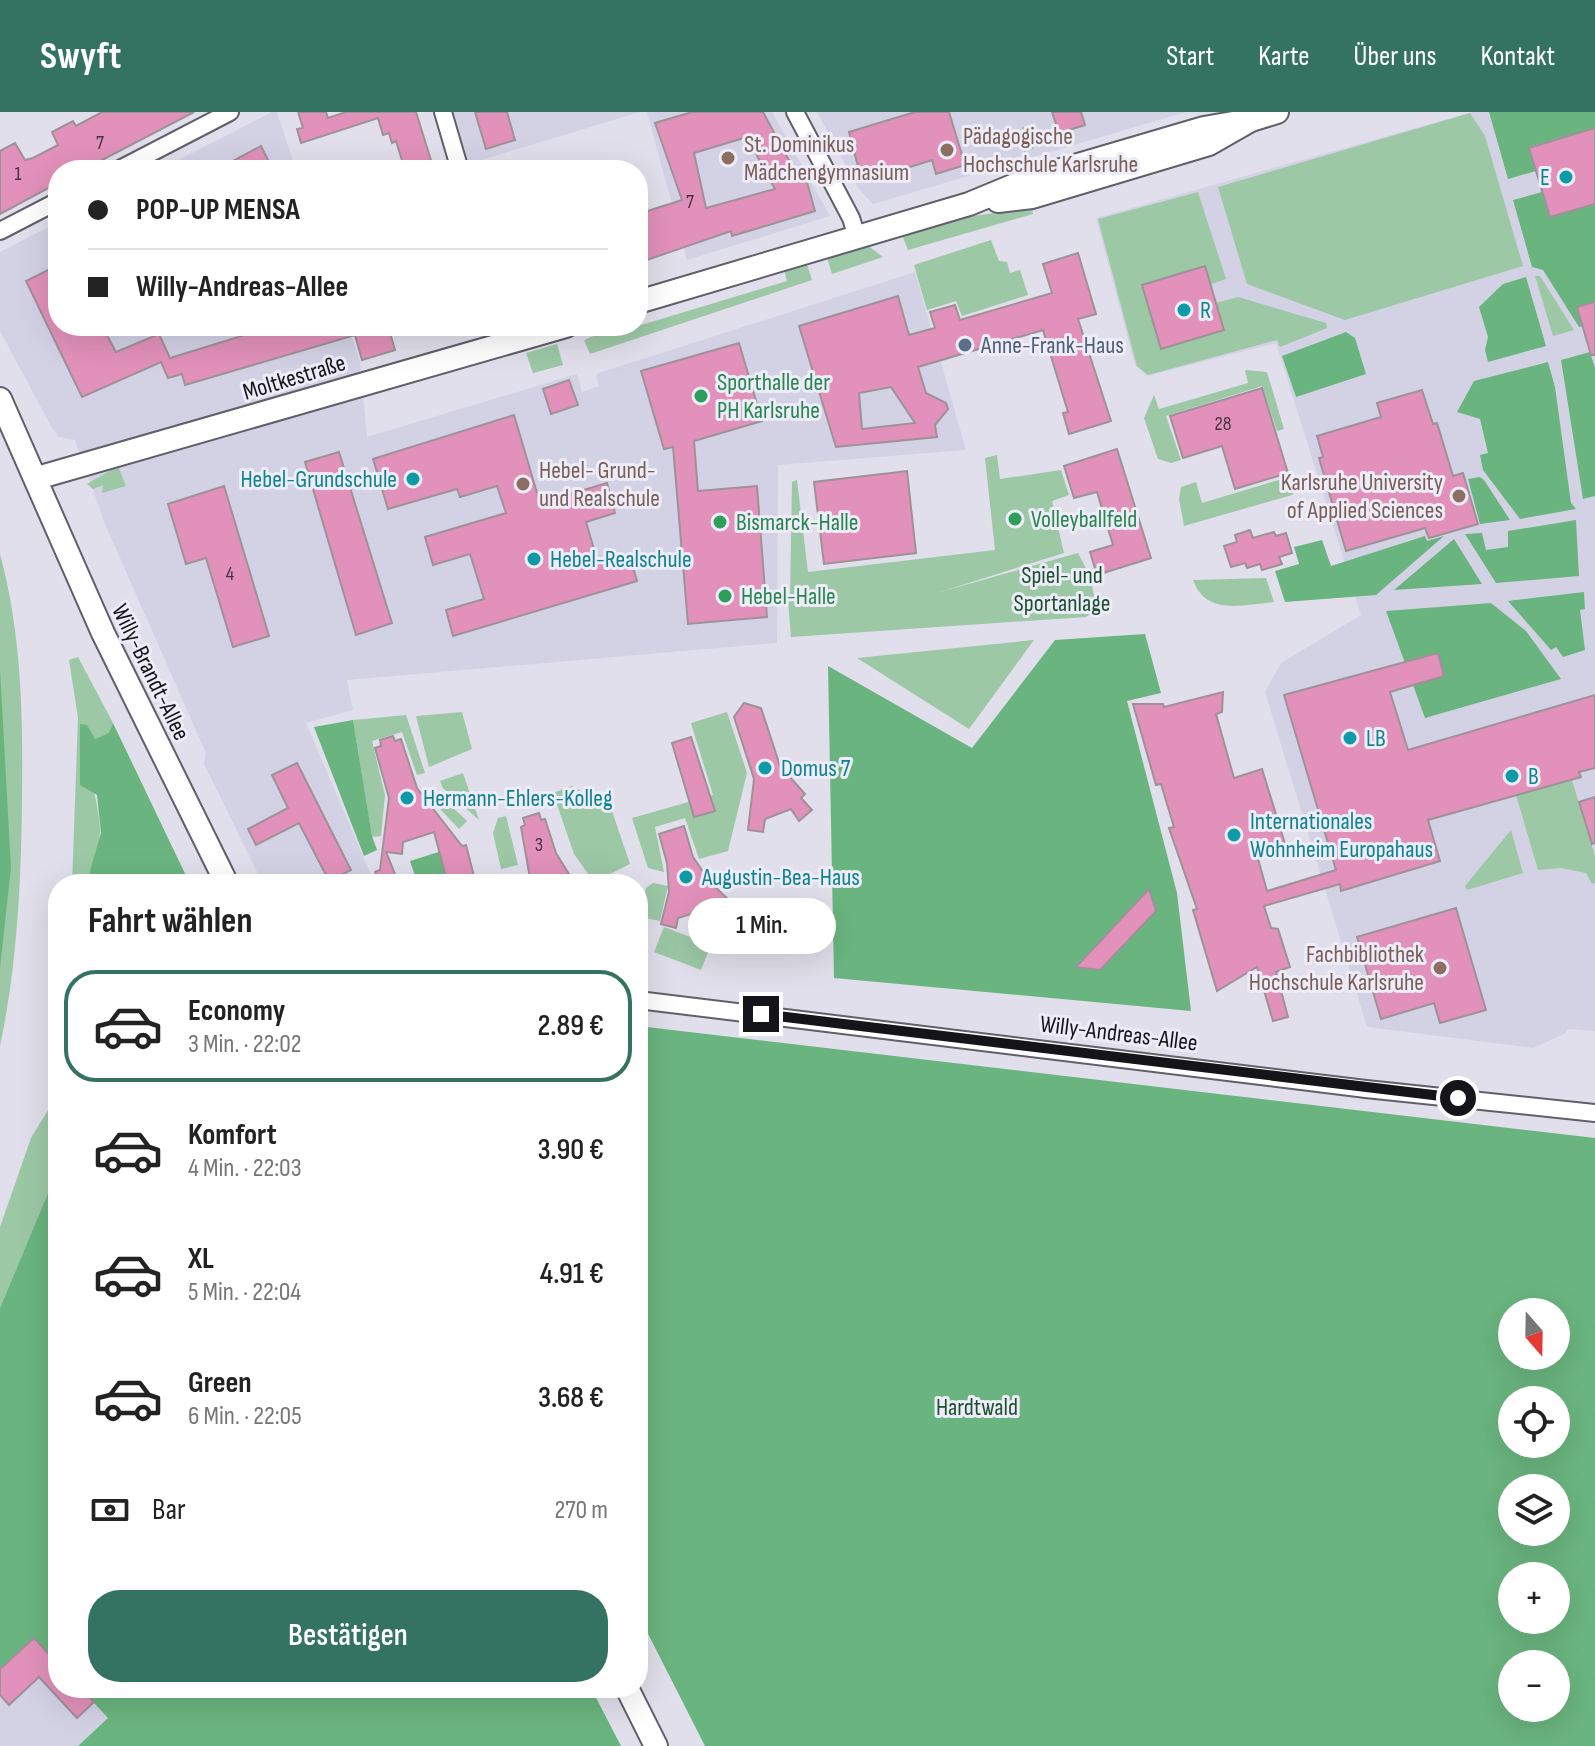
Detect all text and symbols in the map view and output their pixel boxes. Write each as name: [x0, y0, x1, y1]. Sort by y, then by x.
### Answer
text: Swyft: [40, 34, 121, 79]
text: Start: [1166, 40, 1214, 73]
text: Karte: [1258, 40, 1310, 73]
text: Über uns: [1354, 40, 1437, 73]
text: Kontakt: [1481, 40, 1555, 73]
place label: Pädagogische Hochschule Karlsruhe: [963, 122, 1138, 179]
place label: St. Dominikus Mädchengymnasium: [744, 130, 909, 187]
house number: 7: [96, 131, 104, 155]
marker: Pädagogische Hochschule Karlsruhe: [938, 141, 956, 159]
marker: St. Dominikus Mädchengymnasium: [719, 149, 737, 167]
house number: 1: [15, 162, 22, 186]
place label: E: [1540, 163, 1550, 192]
marker: E: [1557, 168, 1575, 186]
house number: 7: [686, 190, 694, 214]
text: POP-UP MENSA: [136, 192, 300, 228]
text: Willy-Andreas-Allee: [136, 269, 348, 305]
place label: R: [1200, 296, 1211, 325]
marker: R: [1175, 301, 1193, 319]
place label: Anne-Frank-Haus: [980, 331, 1124, 360]
marker: Anne-Frank-Haus: [956, 336, 974, 354]
street label: Moltkestraße: [239, 348, 349, 407]
place label: Sporthalle der PH Karlsruhe: [717, 368, 830, 425]
marker: Sporthalle der PH Karlsruhe: [692, 387, 710, 405]
house number: 28: [1215, 412, 1232, 436]
place label: Hebel- Grund- und Realschule: [539, 456, 660, 513]
place label: Hebel-Grundschule: [240, 465, 397, 494]
place label: Karlsruhe University of Applied Sciences: [1281, 468, 1443, 525]
marker: Hebel-Grundschule: [404, 470, 422, 488]
marker: Hebel- Grund- und Realschule: [514, 475, 532, 493]
marker: Karlsruhe University of Applied Sciences: [1450, 487, 1468, 505]
place label: Volleyballfeld: [1031, 505, 1137, 534]
place label: Bismarck-Halle: [736, 508, 858, 537]
marker: Volleyballfeld: [1006, 510, 1024, 528]
marker: Bismarck-Halle: [711, 513, 729, 531]
place label: Hebel-Realschule: [550, 545, 692, 574]
marker: Hebel-Realschule: [525, 550, 543, 568]
park label: Spiel- und Sportanlage: [1014, 561, 1110, 618]
house number: 4: [226, 562, 234, 586]
place label: Hebel-Halle: [741, 582, 836, 611]
marker: Hebel-Halle: [716, 587, 734, 605]
street label: Willy-Brandt-Allee: [105, 599, 196, 745]
place label: LB: [1366, 724, 1386, 753]
marker: LB: [1341, 729, 1359, 747]
place label: Domus 7: [781, 754, 851, 783]
marker: Domus 7: [756, 759, 774, 777]
place label: B: [1528, 762, 1539, 791]
marker: B: [1503, 767, 1521, 785]
place label: Hermann-Ehlers-Kolleg: [423, 784, 613, 813]
marker: Hermann-Ehlers-Kolleg: [398, 789, 416, 807]
place label: Internationales Wohnheim Europahaus: [1250, 807, 1433, 864]
marker: Internationales Wohnheim Europahaus: [1225, 826, 1243, 844]
house number: 3: [535, 833, 543, 857]
place label: Augustin-Bea-Haus: [701, 863, 860, 892]
marker: Augustin-Bea-Haus: [677, 868, 695, 886]
callout: 1 Min.: [687, 898, 835, 954]
text: Fahrt wählen: [88, 900, 252, 943]
text: 1 Min.: [736, 910, 788, 941]
place label: Fachbibliothek Hochschule Karlsruhe: [1249, 940, 1424, 997]
marker: Fachbibliothek Hochschule Karlsruhe: [1431, 959, 1449, 977]
icon: car: [92, 990, 164, 1062]
text: Economy: [188, 993, 285, 1029]
route end: [743, 996, 779, 1032]
text: 2.89 €: [537, 1008, 604, 1044]
street label: Willy-Andreas-Allee: [1039, 1009, 1199, 1058]
text: 3 Min. · 22:02: [188, 1029, 301, 1060]
route start: [1440, 1080, 1476, 1116]
icon: car: [92, 1114, 164, 1186]
text: Komfort: [188, 1117, 277, 1153]
text: 3.90 €: [538, 1132, 604, 1168]
text: 4 Min. · 22:03: [188, 1153, 302, 1184]
icon: car: [92, 1238, 164, 1310]
text: XL: [188, 1241, 214, 1277]
text: 4.91 €: [540, 1256, 604, 1292]
text: 5 Min. · 22:04: [188, 1277, 301, 1308]
north arrow: [1498, 1298, 1570, 1370]
map controls: [1498, 1298, 1570, 1722]
icon: car: [92, 1362, 164, 1434]
text: Green: [188, 1365, 252, 1401]
text: 3.68 €: [538, 1380, 604, 1416]
button: locate: [1498, 1386, 1570, 1458]
park label: Hardtwald: [936, 1393, 1018, 1422]
text: 6 Min. · 22:05: [188, 1401, 302, 1432]
button: layers: [1498, 1474, 1570, 1546]
icon: cash: [88, 1488, 132, 1532]
text: Bar: [152, 1492, 186, 1528]
text: 270 m: [555, 1495, 608, 1526]
button: +: [1498, 1562, 1570, 1634]
button: Bestätigen: [88, 1590, 608, 1682]
button: −: [1498, 1650, 1570, 1722]

